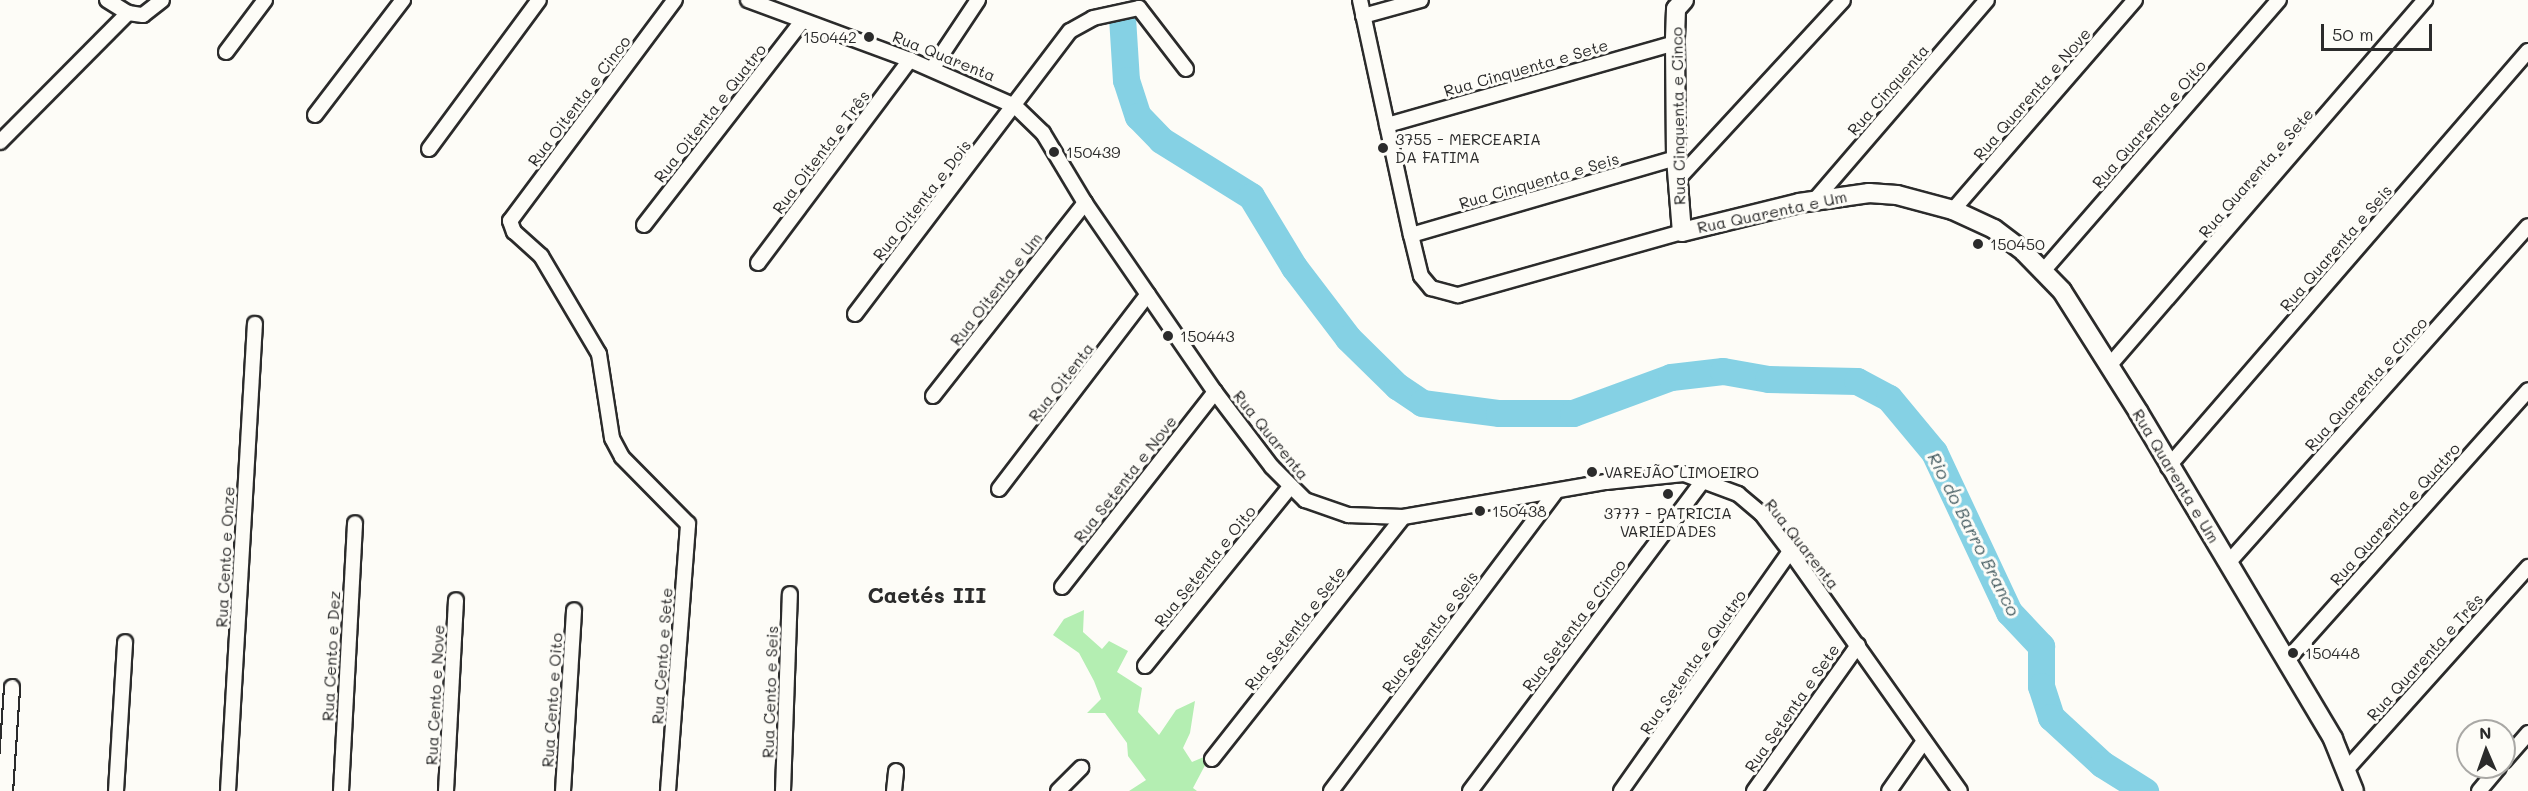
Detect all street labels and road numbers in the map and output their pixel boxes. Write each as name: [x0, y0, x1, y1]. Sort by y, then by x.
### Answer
street label: Rua Quarenta e Nove: [1969, 24, 2095, 164]
street label: Rua Quarenta: [890, 27, 998, 85]
street label: Rua Cinquenta e Cinco: [1667, 27, 1689, 205]
street label: Rua Oitenta e Cinco: [524, 32, 634, 170]
street label: Rua Cinquenta e Sete: [1442, 35, 1610, 101]
street label: Rua Oitenta e Quatro: [650, 40, 770, 186]
street label: Rua Cinquenta: [1843, 41, 1933, 139]
street label: Rua Quarenta e Oito: [2088, 56, 2210, 192]
street label: Rua Oitenta e Três: [768, 86, 874, 218]
street label: Rua Quarenta e Sete: [2195, 104, 2317, 242]
street label: Rua Oitenta e Dois: [869, 136, 975, 264]
street label: Rua Cinquenta e Seis: [1457, 149, 1621, 213]
street label: Rua Quarenta e Seis: [2276, 181, 2396, 315]
street label: Rua Quarenta e Um: [1695, 187, 1849, 237]
street label: Rua Oitenta e Um: [946, 229, 1046, 349]
street label: Rua Quarenta e Cinco: [2301, 313, 2431, 455]
street label: Rua Oitenta: [1024, 339, 1098, 425]
street label: Rua Quarenta: [1229, 387, 1313, 483]
street label: Rua Quarenta e Um: [2128, 406, 2224, 546]
street label: Rua Setenta e Nove: [1070, 412, 1180, 546]
street label: Rua Quarenta e Quatro: [2326, 439, 2464, 589]
street label: Rua Cento e Onze: [212, 486, 238, 628]
street label: Rua Quarenta: [1761, 495, 1843, 593]
street label: Rua Setenta e Oito: [1150, 502, 1260, 630]
street label: Rua Setenta e Cinco: [1518, 555, 1630, 695]
street label: Rua Setenta e Sete: [1241, 562, 1349, 694]
street label: Rua Setenta e Seis: [1378, 567, 1482, 697]
street label: Rua Setenta e Quatro: [1636, 586, 1750, 738]
street label: Rua Cento e Sete: [648, 587, 676, 725]
street label: Rua Cento e Dez: [318, 590, 344, 722]
street label: Rua Quarenta e Três: [2363, 590, 2487, 724]
street label: Rua Cento e Nove: [422, 624, 448, 766]
street label: Rua Cento e Seis: [758, 625, 782, 759]
street label: Rua Cento e Oito: [538, 632, 566, 768]
street label: Rua Setenta e Sete: [1741, 640, 1843, 776]

